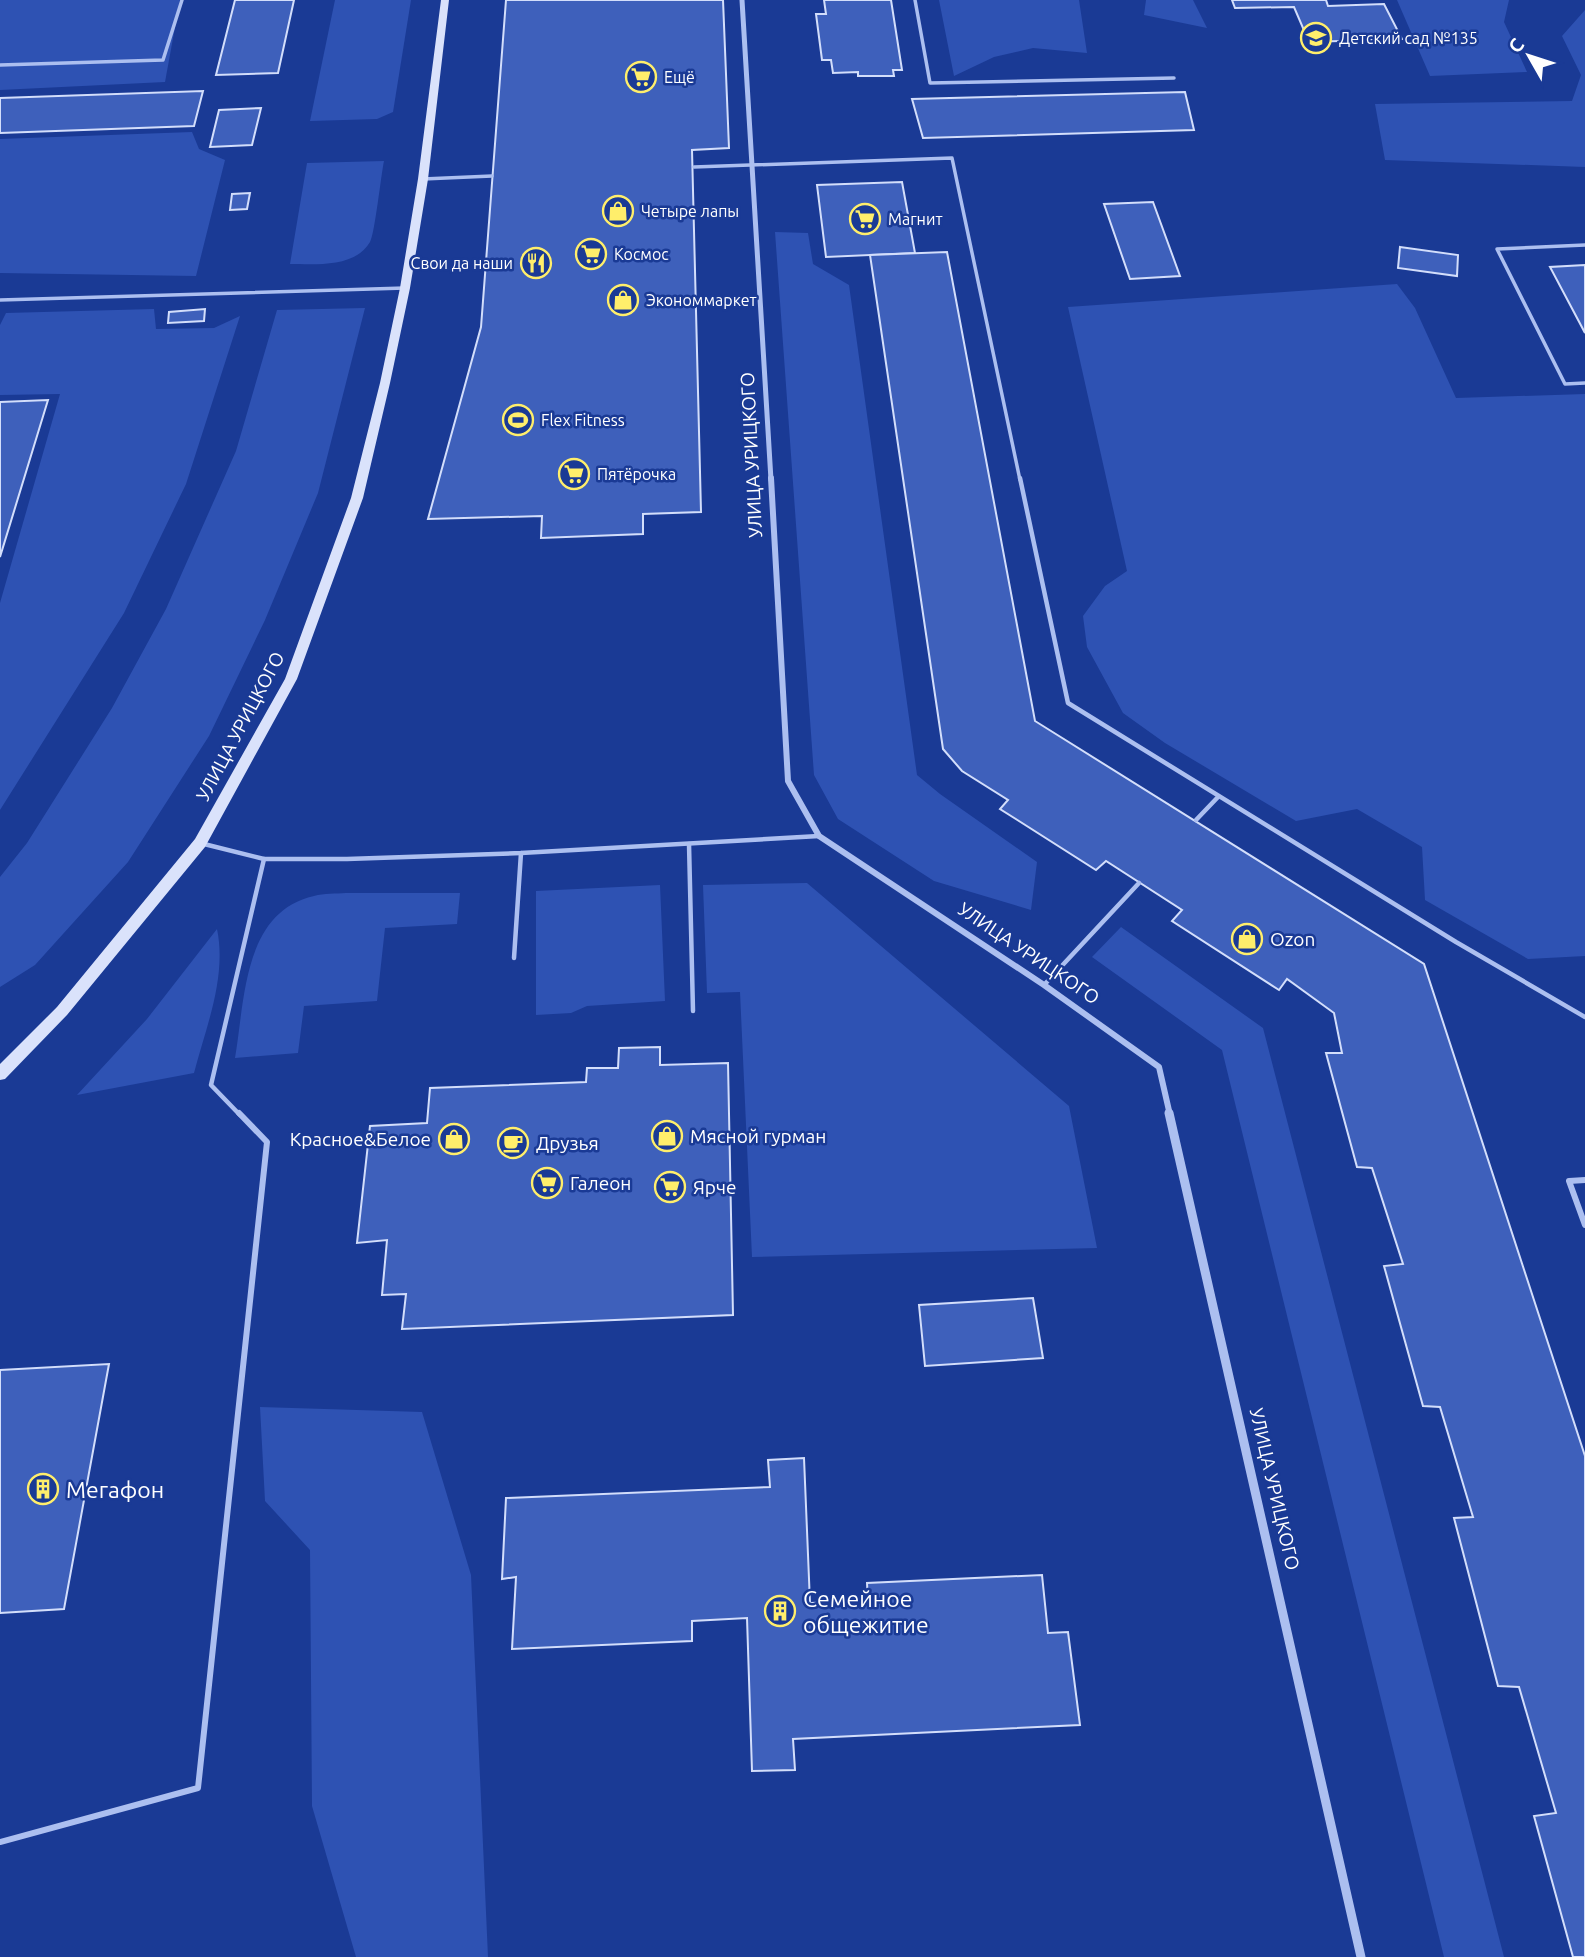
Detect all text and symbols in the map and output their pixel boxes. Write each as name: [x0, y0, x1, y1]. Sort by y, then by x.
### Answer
school or university icon: Детский сад №135: [1299, 21, 1333, 55]
north arrow: [1494, 21, 1564, 91]
place label: Детский сад №135: [1339, 29, 1478, 47]
text: С: [1503, 34, 1528, 57]
supermarket icon: Ещё: [624, 60, 658, 94]
place label: Ещё: [664, 68, 695, 86]
shop icon: Четыре лапы: [601, 194, 635, 228]
place label: Четыре лапы: [641, 202, 739, 220]
supermarket icon: Магнит: [848, 202, 882, 236]
place label: Магнит: [888, 210, 943, 228]
supermarket icon: Космос: [574, 237, 608, 271]
place label: Космос: [614, 245, 669, 263]
restaurant icon: Свои да наши: [519, 246, 553, 280]
place label: Свои да наши: [411, 254, 513, 272]
shop icon: Экономмаркет: [606, 283, 640, 317]
place label: Экономмаркет: [646, 291, 757, 309]
street label: УЛИЦА УРИЦКОГО: [736, 372, 766, 538]
sports icon: Flex Fitness: [501, 403, 535, 437]
place label: Flex Fitness: [541, 411, 625, 429]
supermarket icon: Пятёрочка: [557, 457, 591, 491]
place label: Пятёрочка: [597, 465, 676, 483]
street label: УЛИЦА УРИЦКОГО: [191, 648, 289, 804]
street label: УЛИЦА УРИЦКОГО: [954, 898, 1104, 1008]
shop icon: Ozon: [1230, 922, 1264, 956]
place label: Ozon: [1270, 928, 1315, 950]
shop icon: Мясной гурман: [650, 1119, 684, 1153]
shop icon: Красное&Белое: [437, 1122, 471, 1156]
place label: Мясной гурман: [690, 1125, 826, 1147]
cafe icon: Друзья: [496, 1126, 530, 1160]
place label: Красное&Белое: [290, 1128, 431, 1150]
place label: Друзья: [536, 1132, 599, 1154]
supermarket icon: Галеон: [530, 1166, 564, 1200]
supermarket icon: Ярче: [653, 1170, 687, 1204]
place label: Галеон: [570, 1172, 631, 1194]
place label: Ярче: [693, 1176, 736, 1198]
street label: УЛИЦА УРИЦКОГО: [1246, 1406, 1304, 1572]
building icon: Мегафон: [26, 1472, 60, 1506]
place label: Мегафон: [66, 1477, 164, 1502]
place label: Семейное общежитие: [803, 1586, 929, 1637]
building icon: Семейное общежитие: [763, 1594, 797, 1628]

